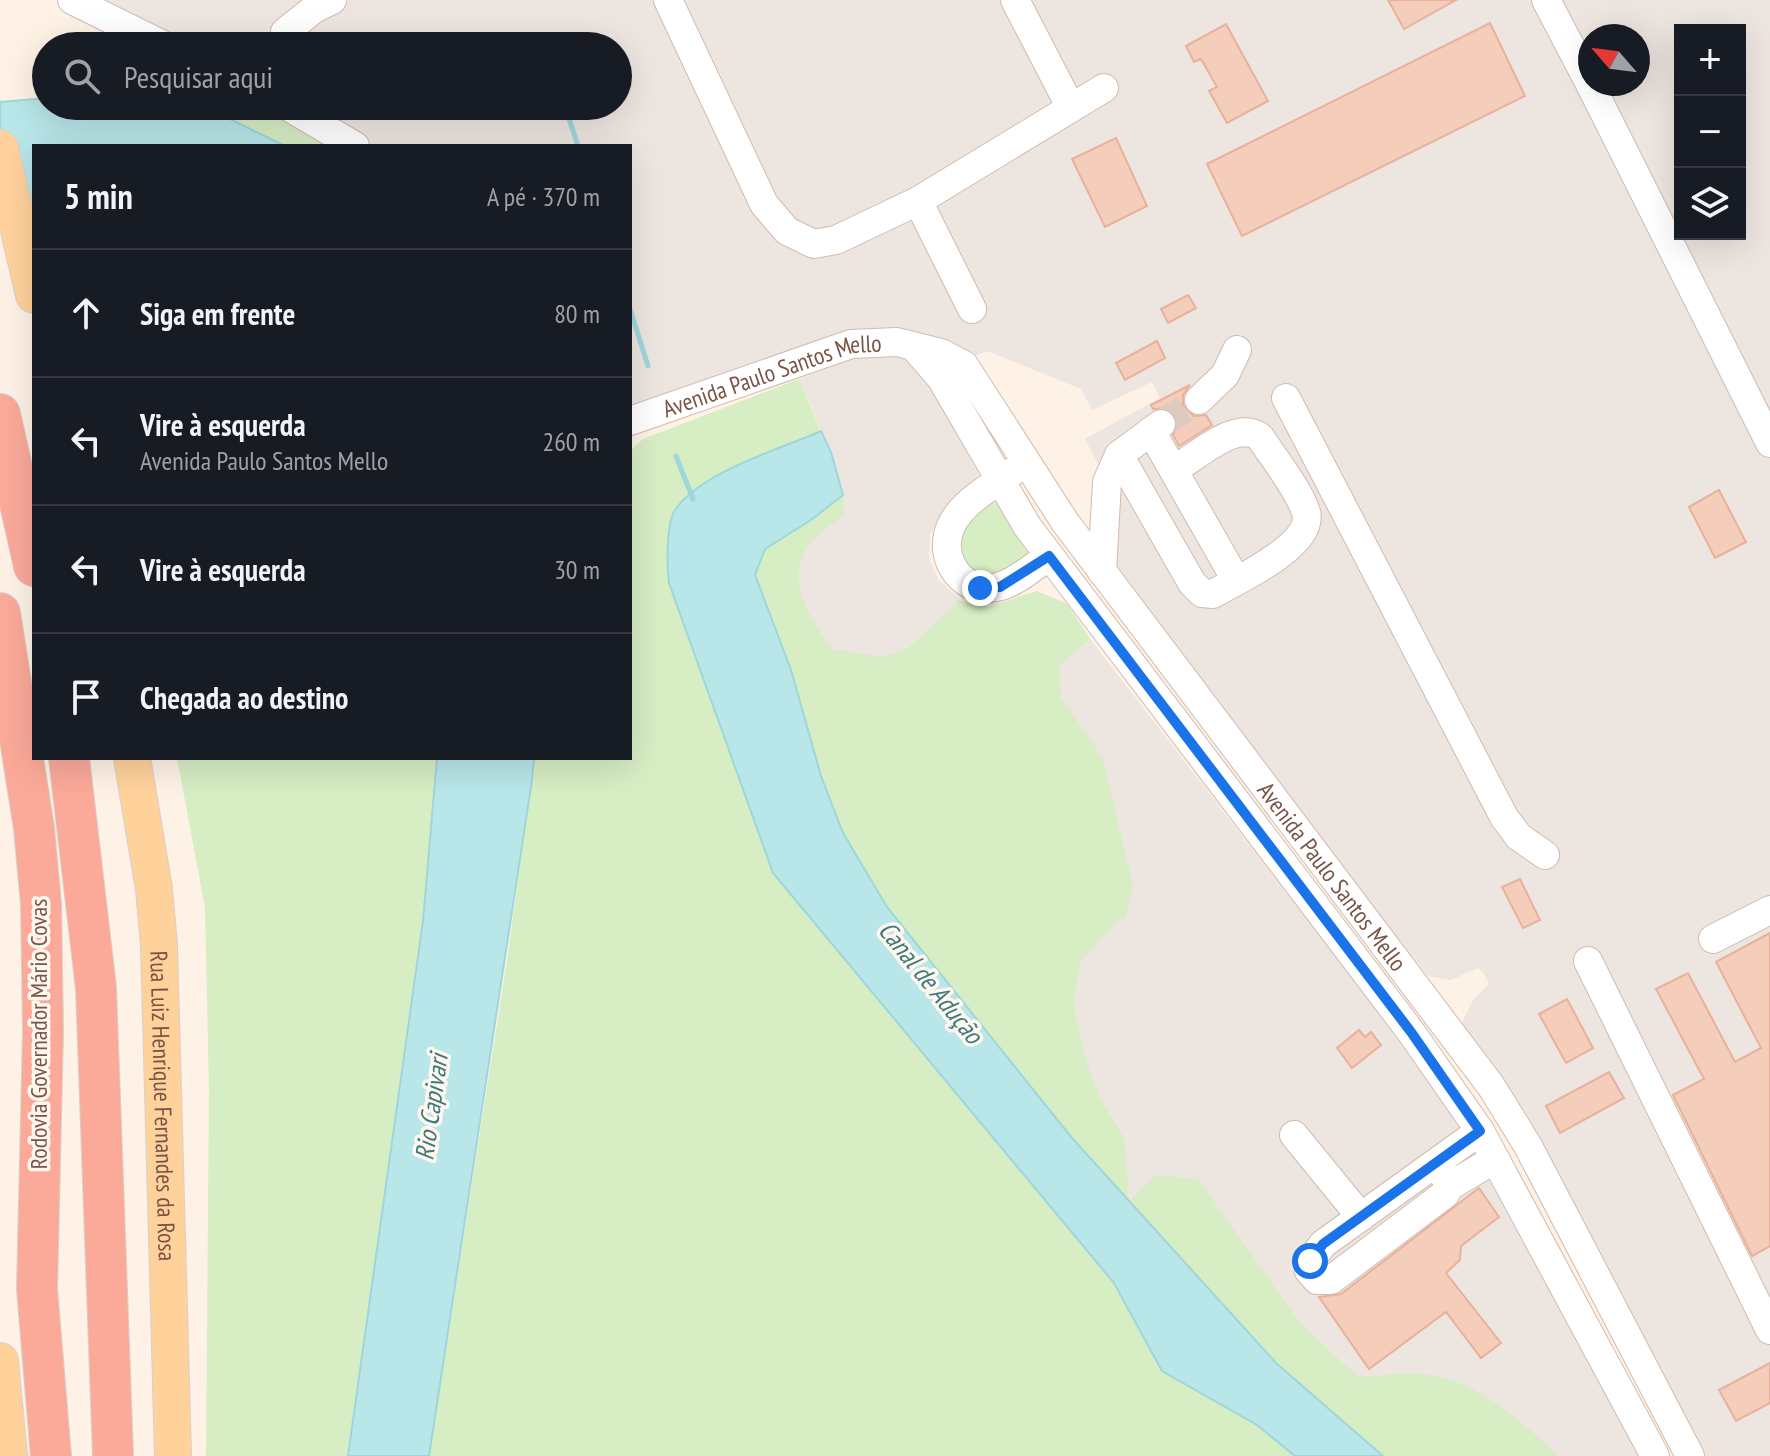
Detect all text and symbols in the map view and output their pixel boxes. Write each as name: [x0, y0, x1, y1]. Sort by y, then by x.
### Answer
north arrow: [1578, 24, 1650, 96]
map controls: [1674, 24, 1746, 240]
button: +: [1674, 24, 1746, 96]
search box: [32, 32, 632, 120]
icon: search: [60, 54, 104, 98]
text: Pesquisar aqui: [124, 57, 273, 96]
button: −: [1674, 96, 1746, 168]
button: layers: [1674, 168, 1746, 240]
text: 5 min: [64, 174, 133, 218]
text: A pé · 370 m: [487, 180, 600, 213]
icon: ahead: [64, 291, 108, 335]
text: Siga em frente: [140, 294, 295, 333]
text: 80 m: [554, 297, 600, 330]
street label: Avenida Paulo Santos Mello: [658, 327, 882, 424]
text: Vire à esquerda: [140, 405, 306, 444]
icon: left: [64, 419, 108, 463]
text: 260 m: [542, 425, 600, 458]
text: Avenida Paulo Santos Mello: [140, 444, 388, 477]
icon: left: [64, 547, 108, 591]
text: Vire à esquerda: [140, 550, 306, 589]
text: 30 m: [554, 553, 600, 586]
route end: [962, 570, 998, 606]
icon: arrive: [64, 675, 108, 719]
text: Chegada ao destino: [140, 678, 348, 717]
street label: Avenida Paulo Santos Mello: [1251, 775, 1414, 977]
street label: Rodovia Governador Mário Covas: [23, 899, 54, 1169]
water label: Canal de Adução: [872, 914, 991, 1051]
street label: Rua Luiz Henrique Fernandes da Rosa: [144, 950, 183, 1262]
water label: Rio Capivari: [407, 1048, 455, 1162]
route start: [1292, 1243, 1328, 1279]

